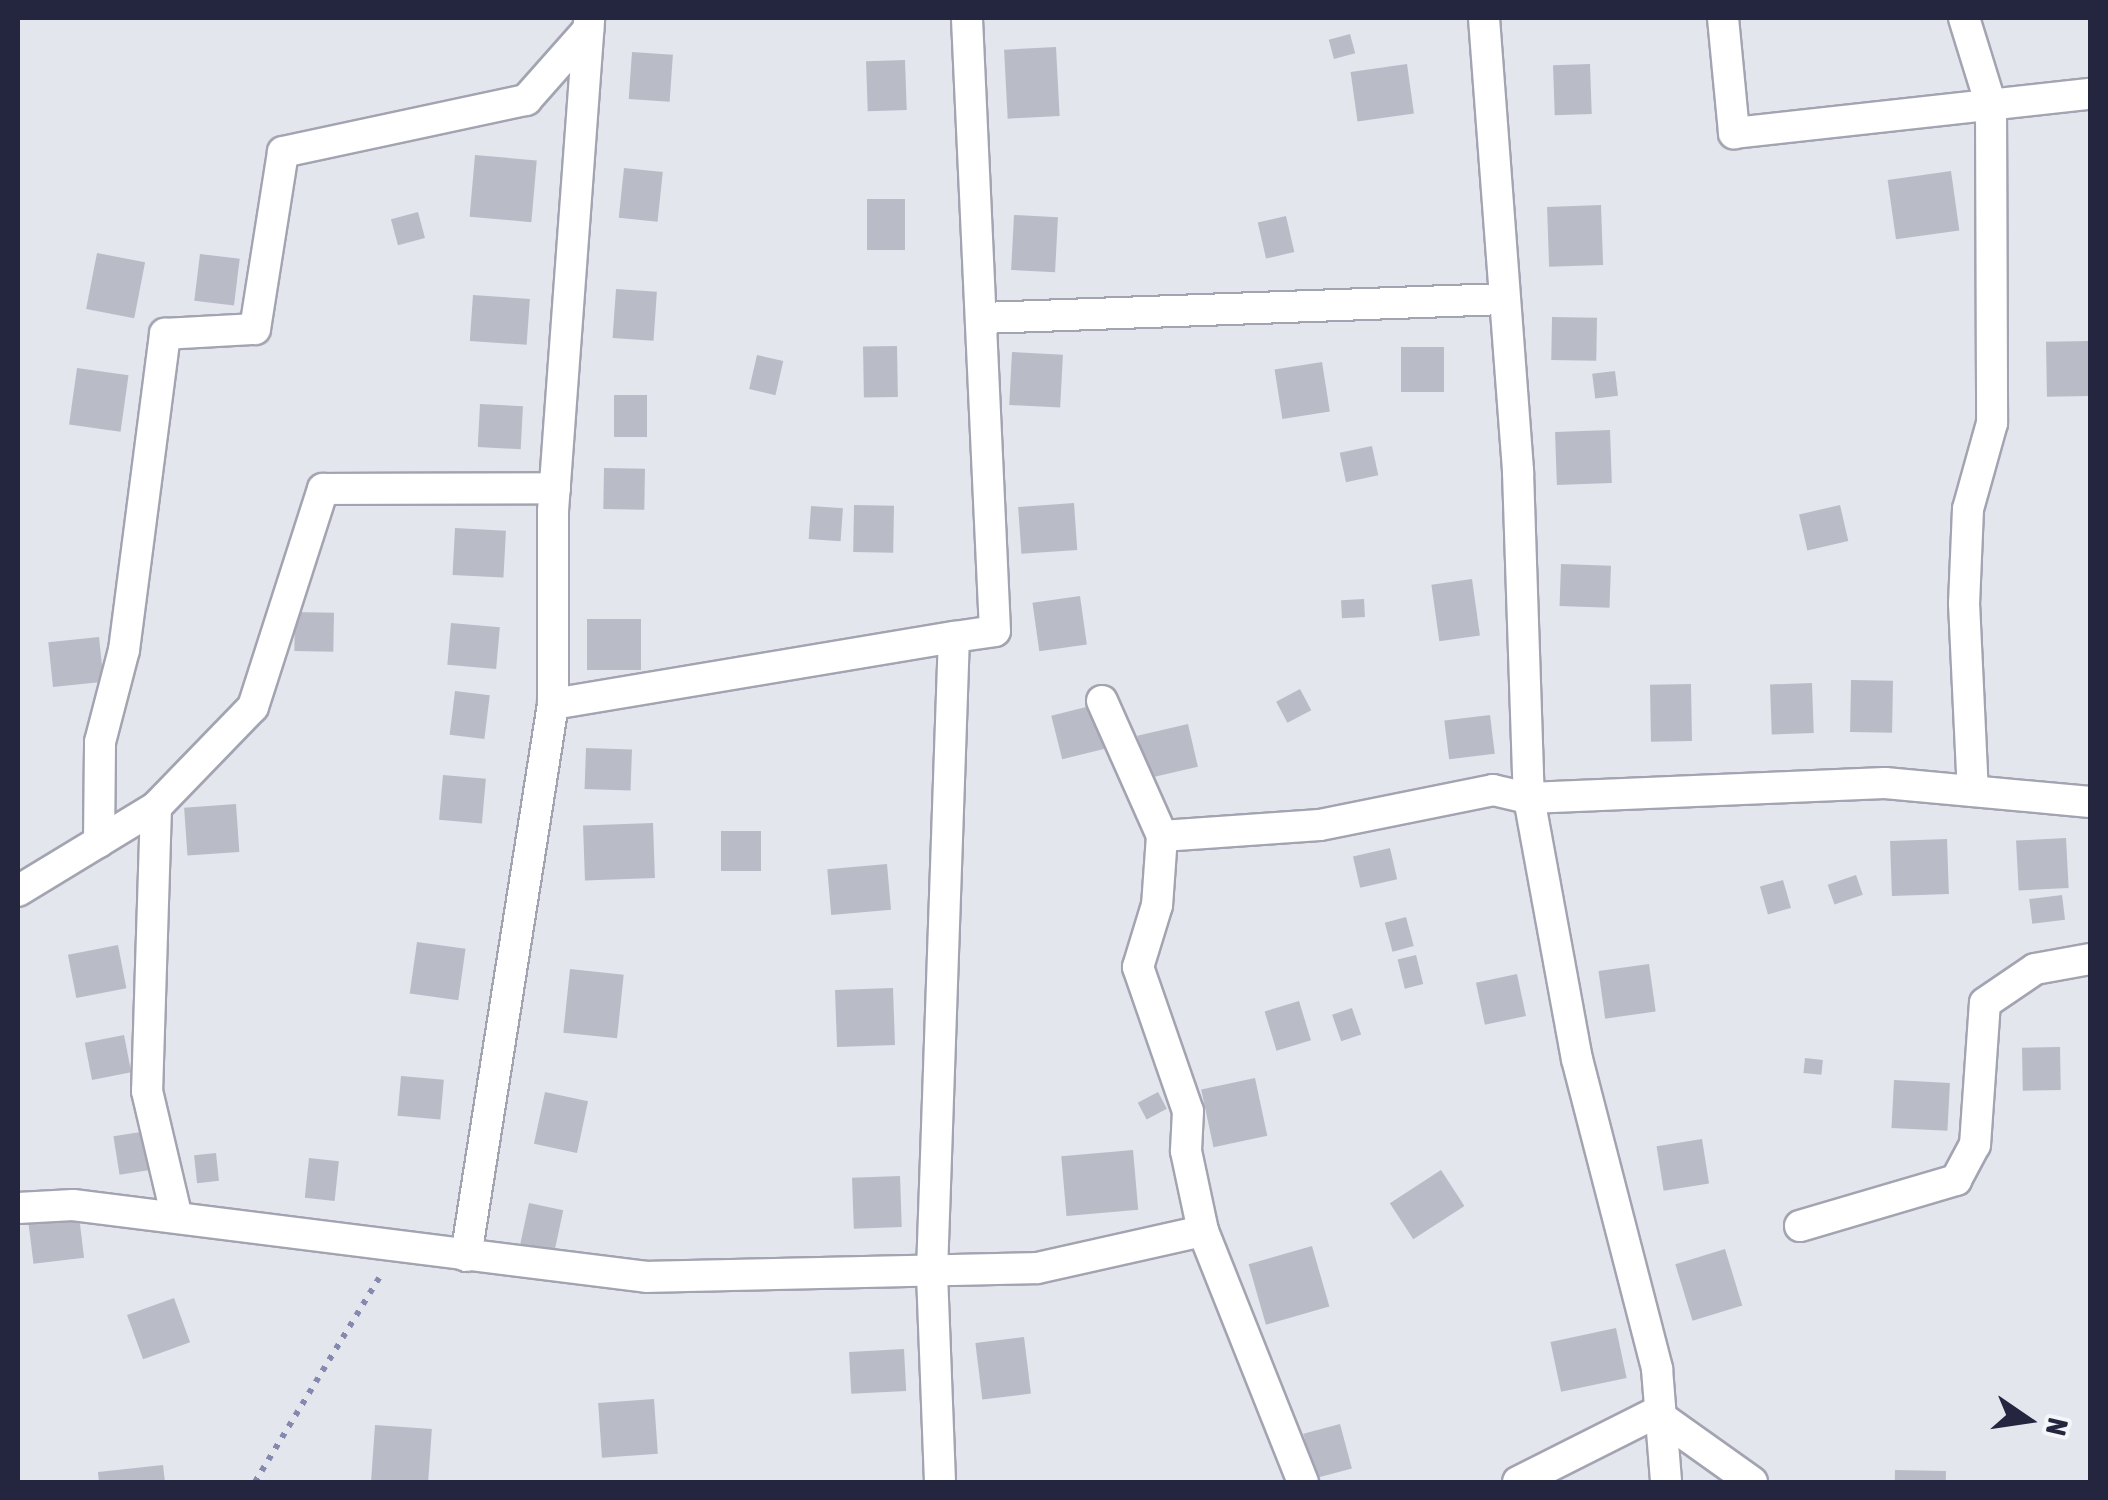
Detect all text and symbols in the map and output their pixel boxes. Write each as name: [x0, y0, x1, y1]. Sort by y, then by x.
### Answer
north arrow: [1978, 1370, 2078, 1470]
text: N: [2040, 1415, 2075, 1438]

